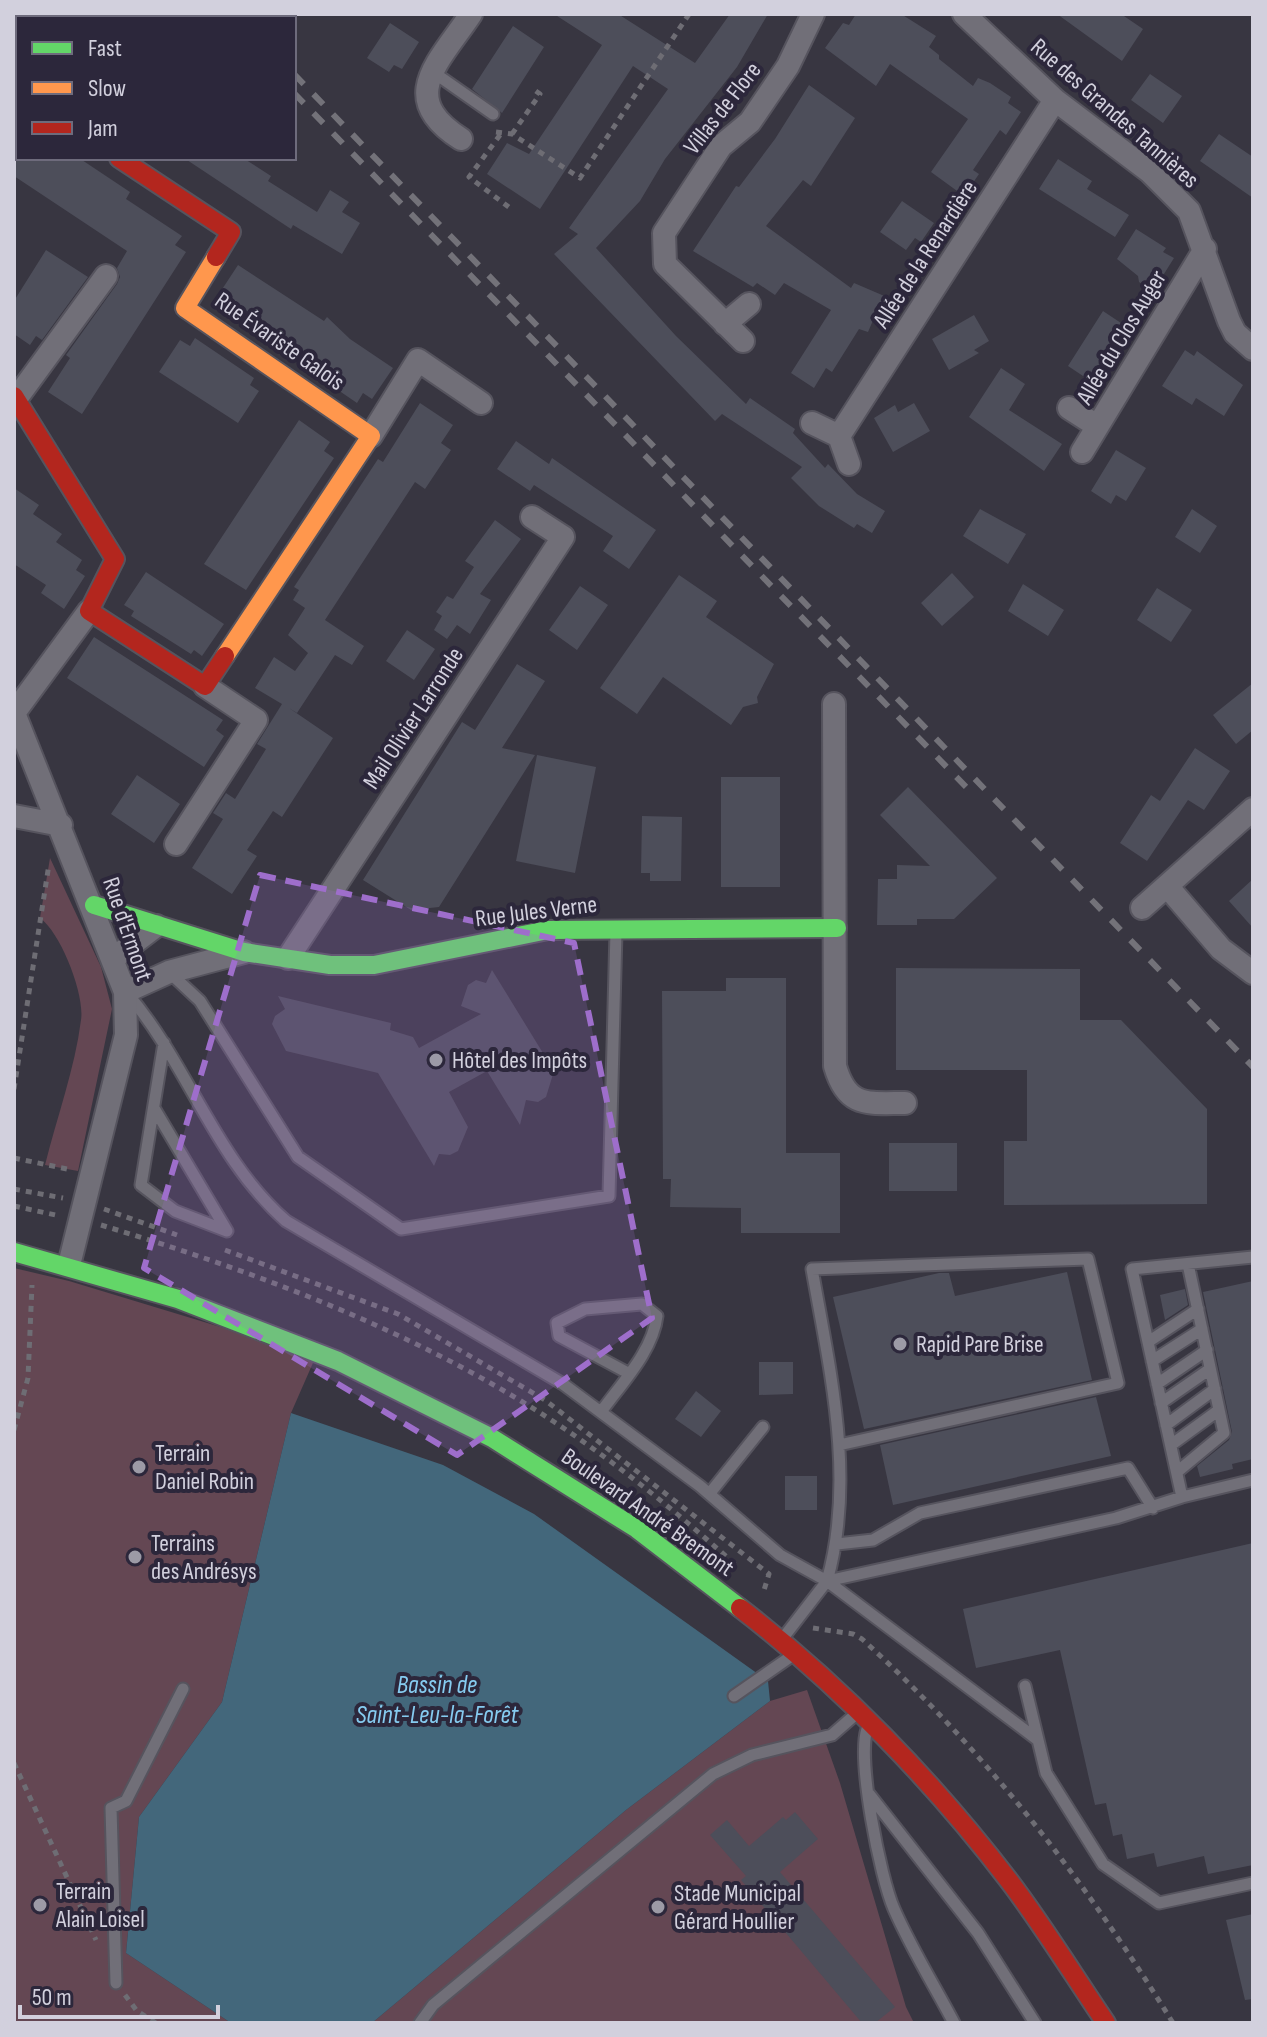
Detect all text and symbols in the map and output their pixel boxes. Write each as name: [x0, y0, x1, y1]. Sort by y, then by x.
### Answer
legend: [16, 16, 296, 160]
street label: Rue des Grandes Tannières: [1025, 32, 1205, 194]
text: Fast: [88, 34, 122, 63]
street label: Villas de Flore: [677, 56, 767, 160]
text: Slow: [88, 74, 126, 103]
text: Jam: [87, 114, 118, 143]
street label: Allée de la Renardière: [866, 175, 984, 334]
street label: Allée du Clos Auger: [1070, 265, 1173, 410]
street label: Rue Évariste Galois: [209, 286, 350, 397]
street label: Mail Olivier Larronde: [357, 642, 470, 795]
street label: Rue d'Ermont: [96, 873, 159, 985]
street label: Rue Jules Verne: [473, 890, 599, 933]
place label: Hôtel des Impôts: [452, 1046, 587, 1075]
marker: Hôtel des Impôts: [427, 1051, 445, 1069]
place label: Rapid Pare Brise: [916, 1330, 1044, 1359]
marker: Rapid Pare Brise: [891, 1335, 909, 1353]
place label: Terrain Daniel Robin: [155, 1439, 254, 1496]
street label: Boulevard André Bremont: [556, 1442, 740, 1583]
marker: Terrain Daniel Robin: [130, 1458, 148, 1476]
place label: Terrains des Andrésys: [151, 1529, 257, 1586]
marker: Terrains des Andrésys: [126, 1548, 144, 1566]
water label: Bassin de Saint-Leu-la-Forêt: [356, 1670, 520, 1731]
place label: Terrain Alain Loisel: [55, 1877, 145, 1934]
place label: Stade Municipal Gérard Houllier: [674, 1879, 801, 1936]
marker: Terrain Alain Loisel: [31, 1896, 49, 1914]
marker: Stade Municipal Gérard Houllier: [649, 1898, 667, 1916]
scale bar: [20, 1969, 218, 2019]
text: 50 m: [32, 1983, 72, 2012]

